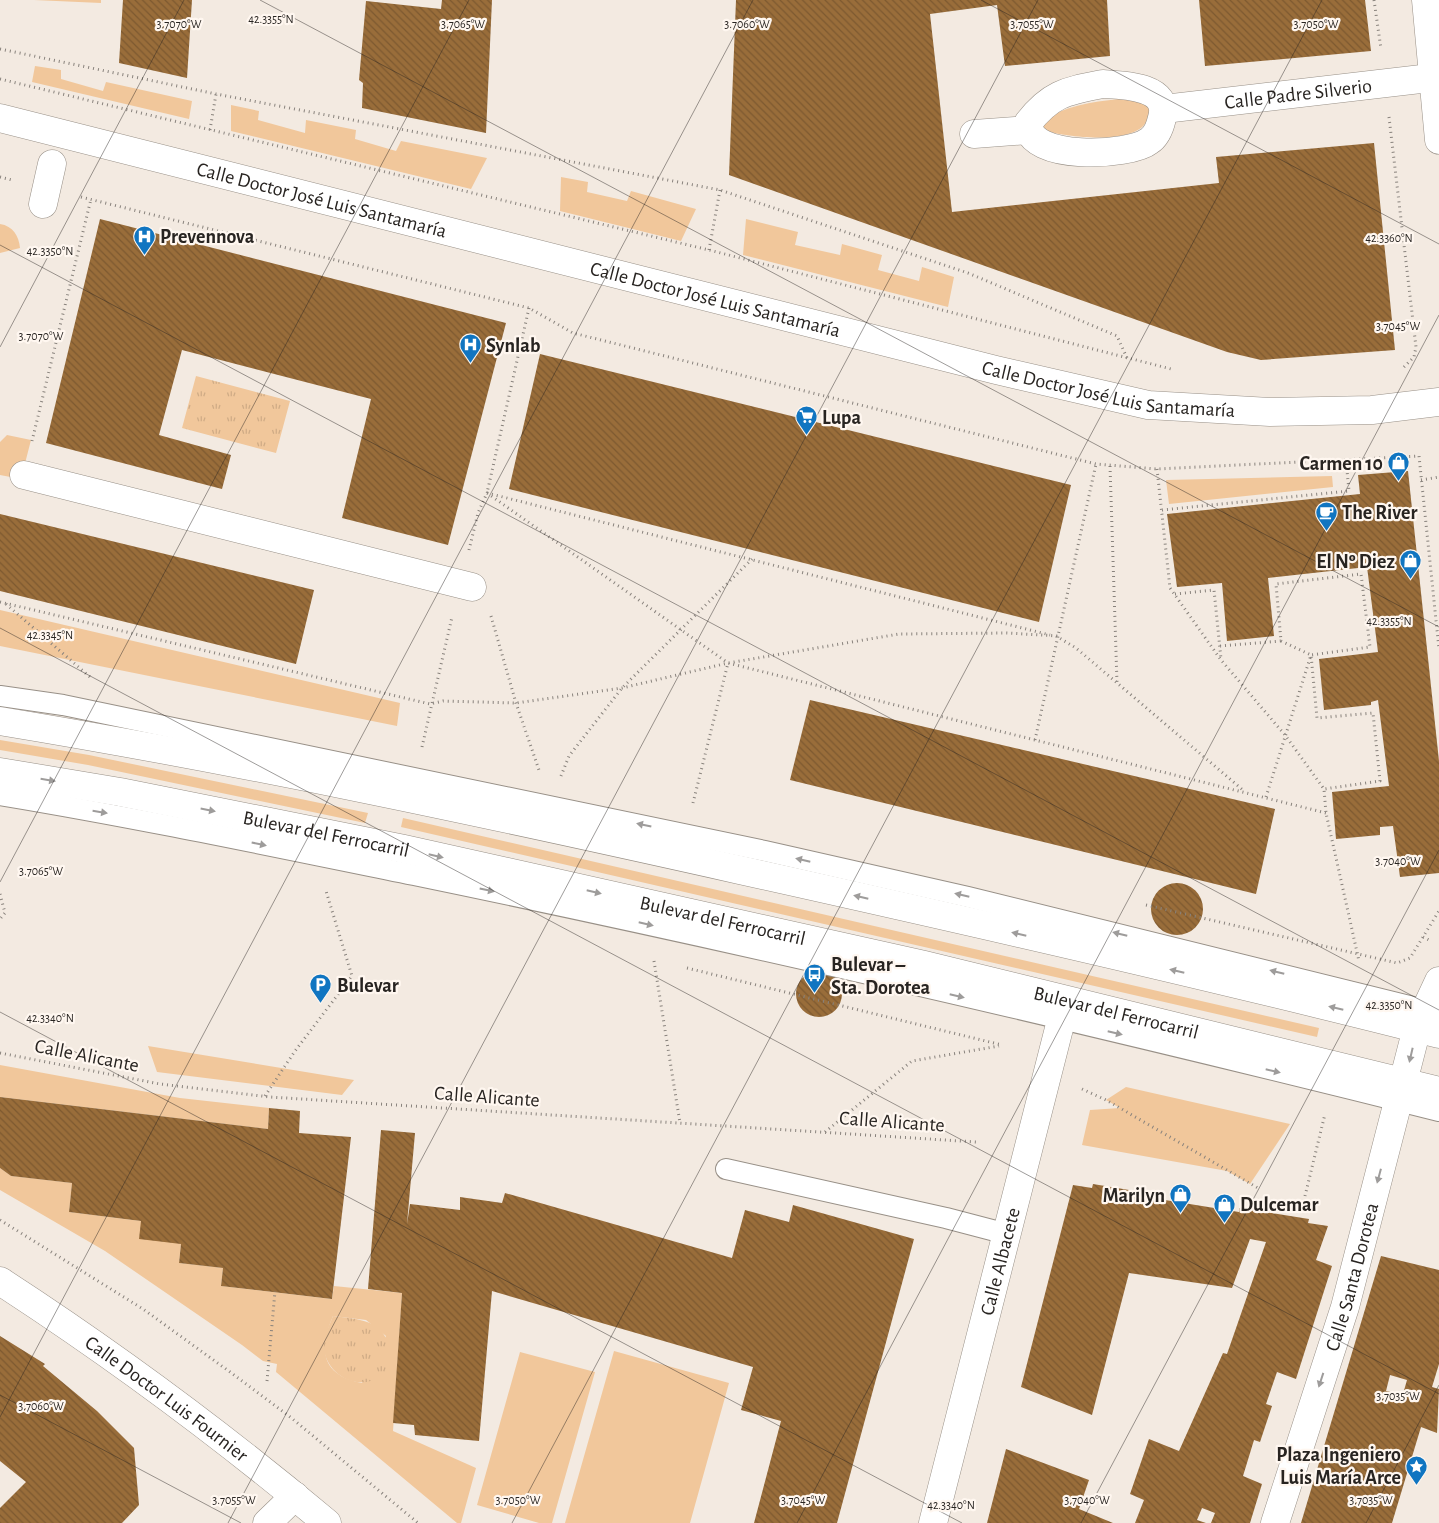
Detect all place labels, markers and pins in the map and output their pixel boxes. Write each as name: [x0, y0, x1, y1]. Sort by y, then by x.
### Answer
hospital icon: Prevennova: [132, 224, 156, 255]
place label: Prevennova: [160, 227, 255, 247]
hospital icon: Synlab: [458, 333, 482, 364]
place label: Synlab: [486, 336, 540, 356]
supermarket icon: Lupa: [794, 405, 818, 436]
place label: Lupa: [822, 408, 861, 428]
shop icon: Carmen 10: [1387, 451, 1411, 482]
place label: Carmen 10: [1299, 454, 1383, 474]
cafe icon: The River: [1314, 500, 1338, 531]
place label: The River: [1342, 503, 1417, 523]
shop icon: El Nº Diez: [1399, 549, 1423, 580]
place label: El Nº Diez: [1316, 552, 1395, 572]
place label: Bulevar – Sta. Dorotea: [831, 955, 931, 998]
bus stop icon: Bulevar – Sta. Dorotea: [803, 963, 827, 994]
parking icon: Bulevar: [309, 973, 333, 1004]
place label: Bulevar: [337, 976, 399, 996]
shop icon: Marilyn: [1169, 1183, 1193, 1214]
place label: Marilyn: [1103, 1186, 1165, 1206]
shop icon: Dulcemar: [1212, 1192, 1236, 1223]
place label: Dulcemar: [1240, 1195, 1319, 1215]
place label: Plaza Ingeniero Luis María Arce: [1276, 1445, 1401, 1488]
place icon: Plaza Ingeniero Luis María Arce: [1405, 1454, 1429, 1485]

